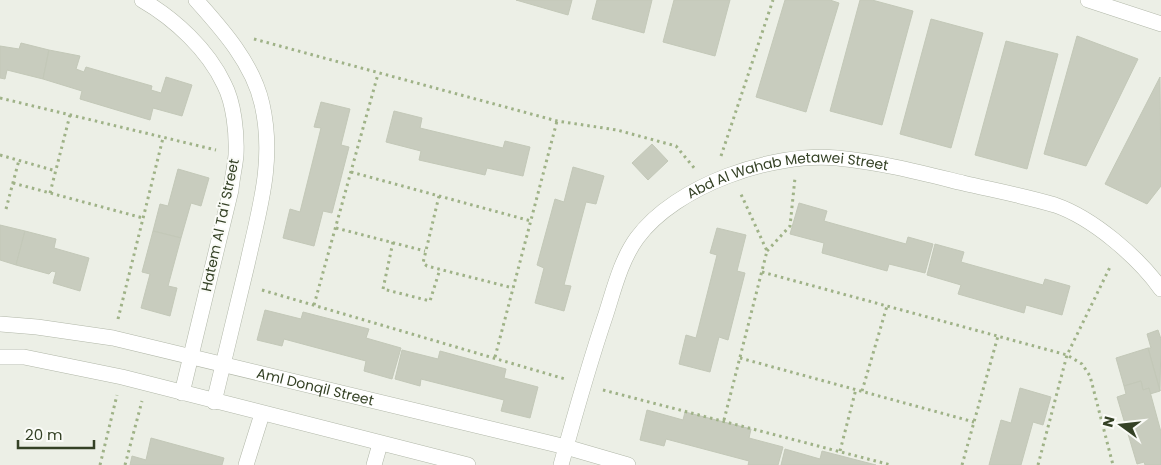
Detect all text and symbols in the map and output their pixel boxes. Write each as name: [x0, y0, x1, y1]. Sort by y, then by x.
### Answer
street label: Abd Al Wahab Metawei Street: [683, 147, 890, 203]
street label: Hatem Al Ta'i Street: [196, 157, 244, 293]
street label: Aml Donqil Street: [255, 363, 376, 410]
north arrow: [1096, 400, 1146, 450]
text: N: [1097, 414, 1119, 429]
scale bar: [18, 418, 94, 450]
text: 20 m: [25, 424, 63, 445]

